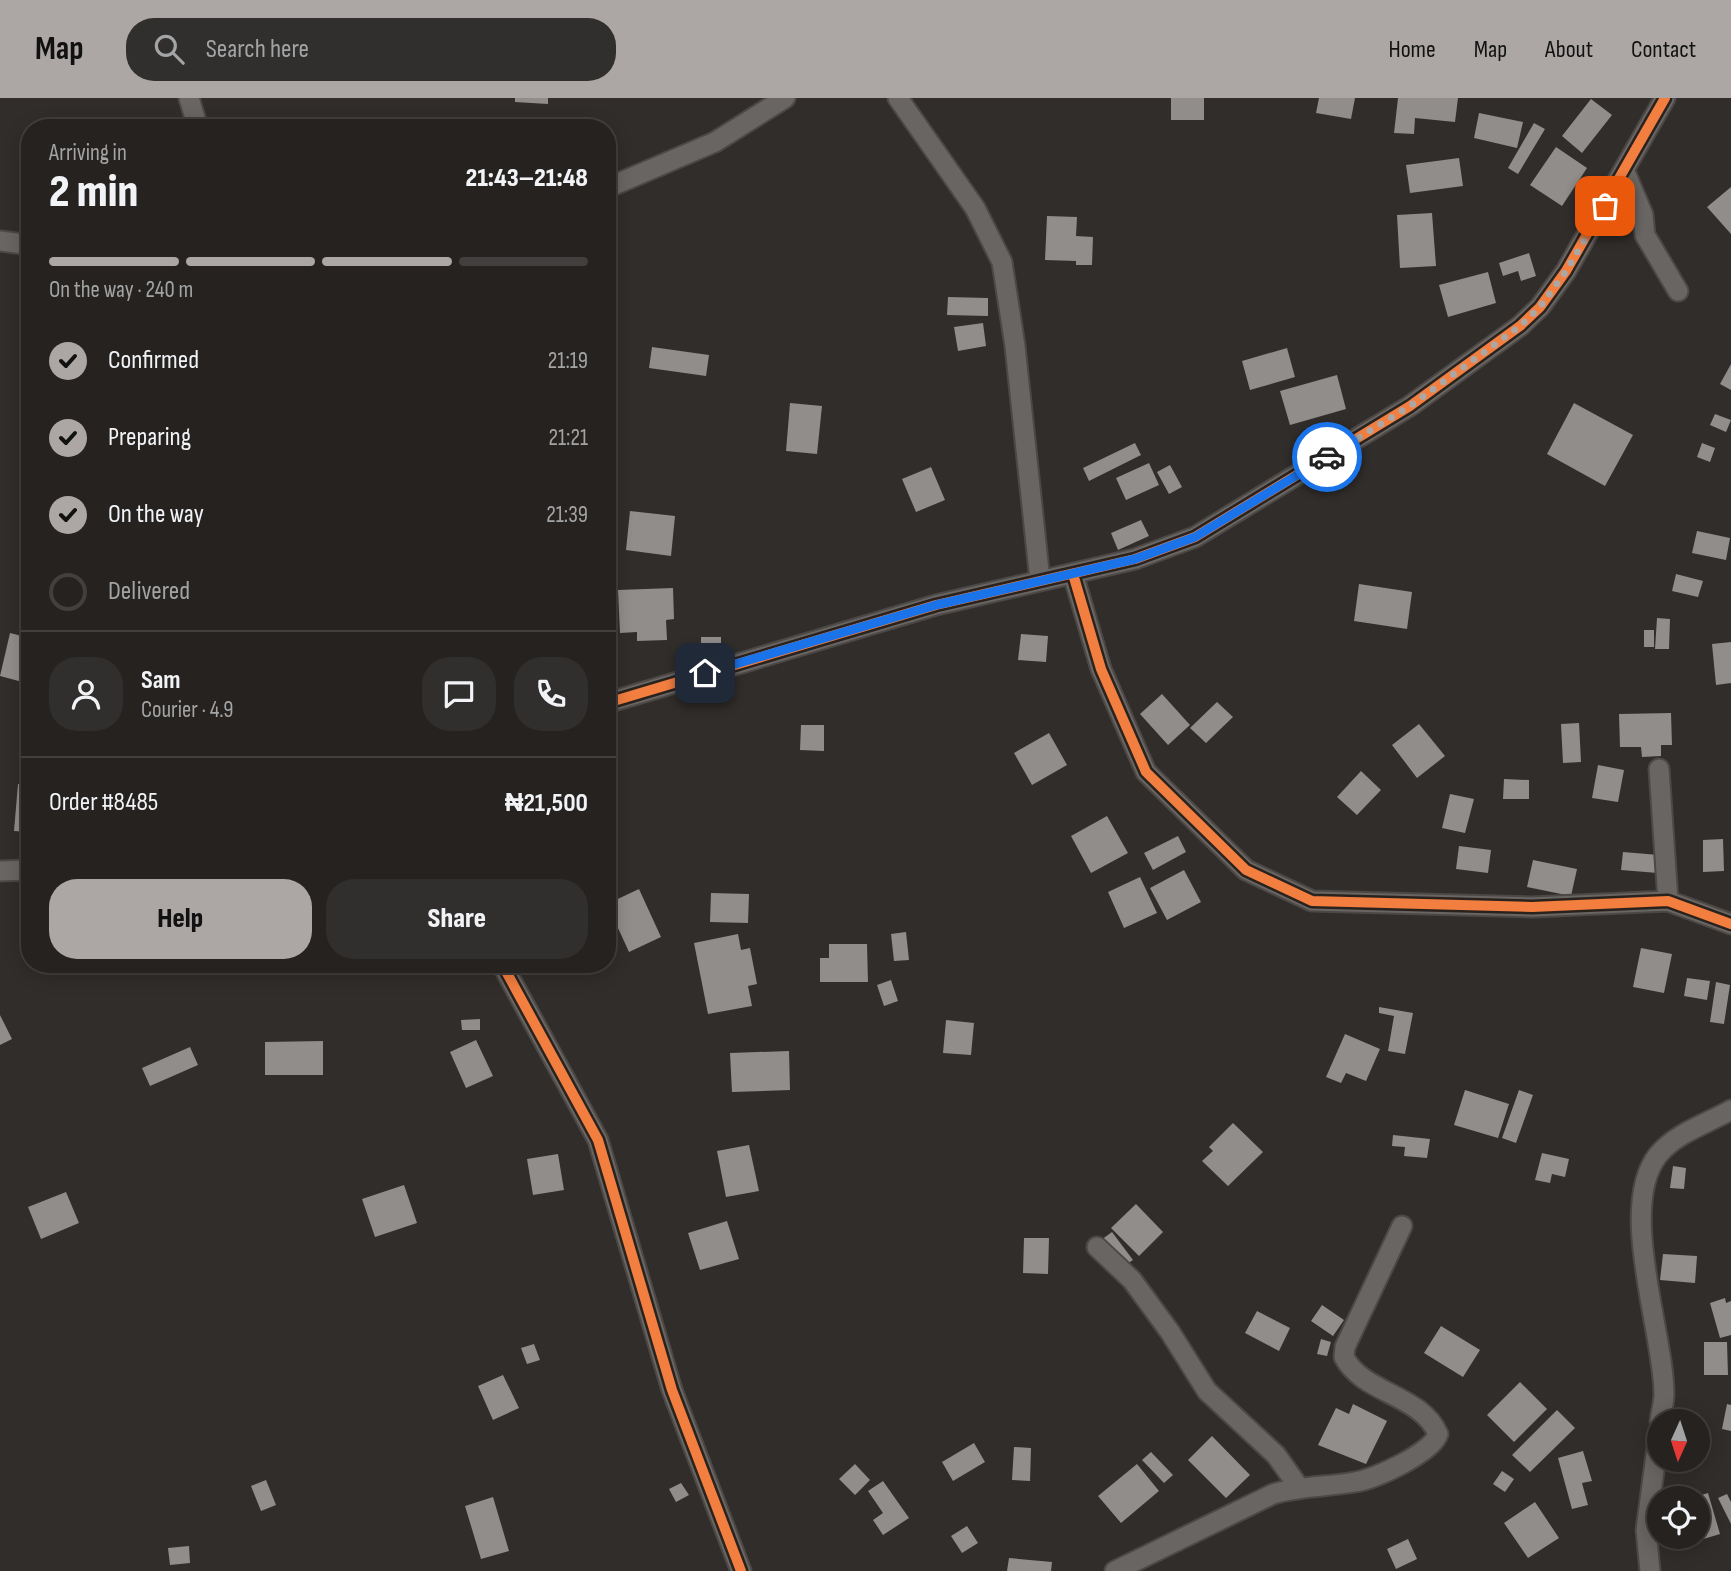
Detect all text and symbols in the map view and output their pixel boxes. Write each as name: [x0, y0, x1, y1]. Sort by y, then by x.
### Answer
search box: [126, 18, 616, 81]
text: Map: [35, 29, 84, 69]
icon: search: [150, 30, 188, 68]
text: Search here: [206, 34, 309, 65]
text: Home: [1388, 35, 1436, 64]
text: Map: [1474, 35, 1507, 64]
text: About: [1545, 35, 1593, 64]
text: Contact: [1631, 35, 1696, 64]
text: Arriving in: [49, 139, 127, 167]
text: 21:43–21:48: [465, 163, 588, 194]
text: 2 min: [49, 165, 138, 220]
pin: [1575, 176, 1635, 236]
icon: bag: [1586, 187, 1624, 225]
text: On the way · 240 m: [49, 276, 193, 304]
icon: check: [49, 342, 87, 380]
text: Confirmed: [108, 345, 199, 376]
text: 21:19: [548, 347, 588, 375]
icon: check: [49, 419, 87, 457]
text: Preparing: [108, 422, 191, 453]
courier: [1292, 422, 1362, 492]
text: 21:21: [548, 424, 588, 452]
icon: car: [1308, 438, 1346, 476]
icon: check: [49, 496, 87, 534]
text: On the way: [108, 499, 204, 530]
text: 21:39: [546, 501, 588, 529]
text: Delivered: [108, 576, 190, 607]
pin: [675, 643, 735, 703]
icon: home: [686, 654, 724, 692]
button: person: [49, 657, 123, 731]
button: chat: [422, 657, 496, 731]
button: phone: [514, 657, 588, 731]
text: Sam: [141, 665, 181, 696]
text: Courier · 4.9: [141, 696, 233, 724]
text: Order #8485: [49, 787, 158, 818]
text: ₦21,500: [505, 788, 588, 819]
button: Help: [49, 879, 312, 959]
button: Share: [326, 879, 588, 959]
north arrow: [1647, 1409, 1710, 1472]
map controls: [1647, 1409, 1710, 1549]
button: locate: [1647, 1486, 1710, 1549]

